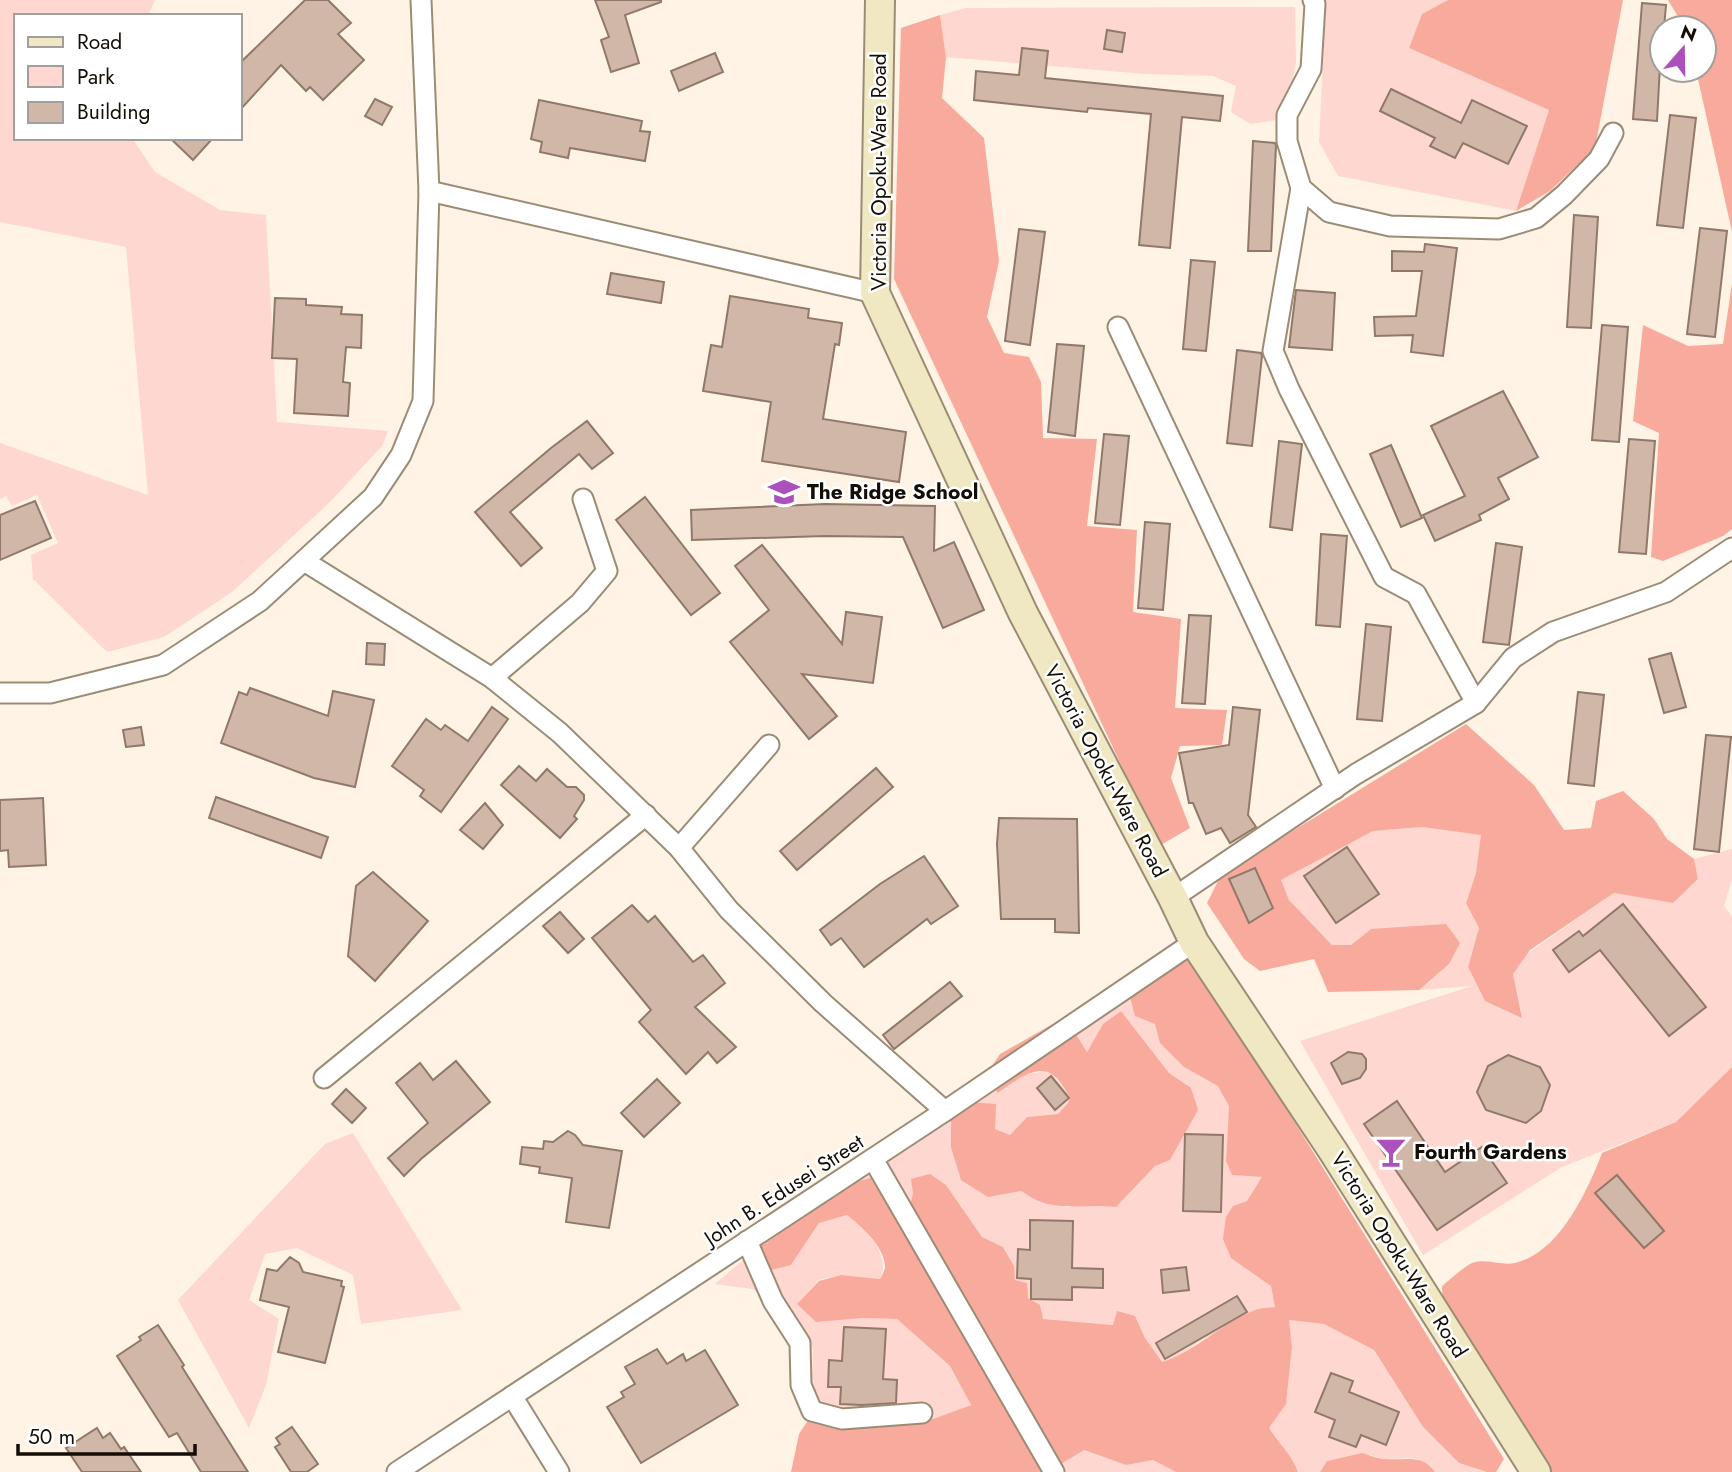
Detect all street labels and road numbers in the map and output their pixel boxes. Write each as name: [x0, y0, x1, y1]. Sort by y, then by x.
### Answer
street label: Victoria Opoku-Ware Road: [864, 53, 894, 291]
street label: Victoria Opoku-Ware Road: [1037, 659, 1175, 883]
street label: John B. Edusei Street: [696, 1127, 870, 1254]
street label: Victoria Opoku-Ware Road: [1323, 1146, 1475, 1364]

